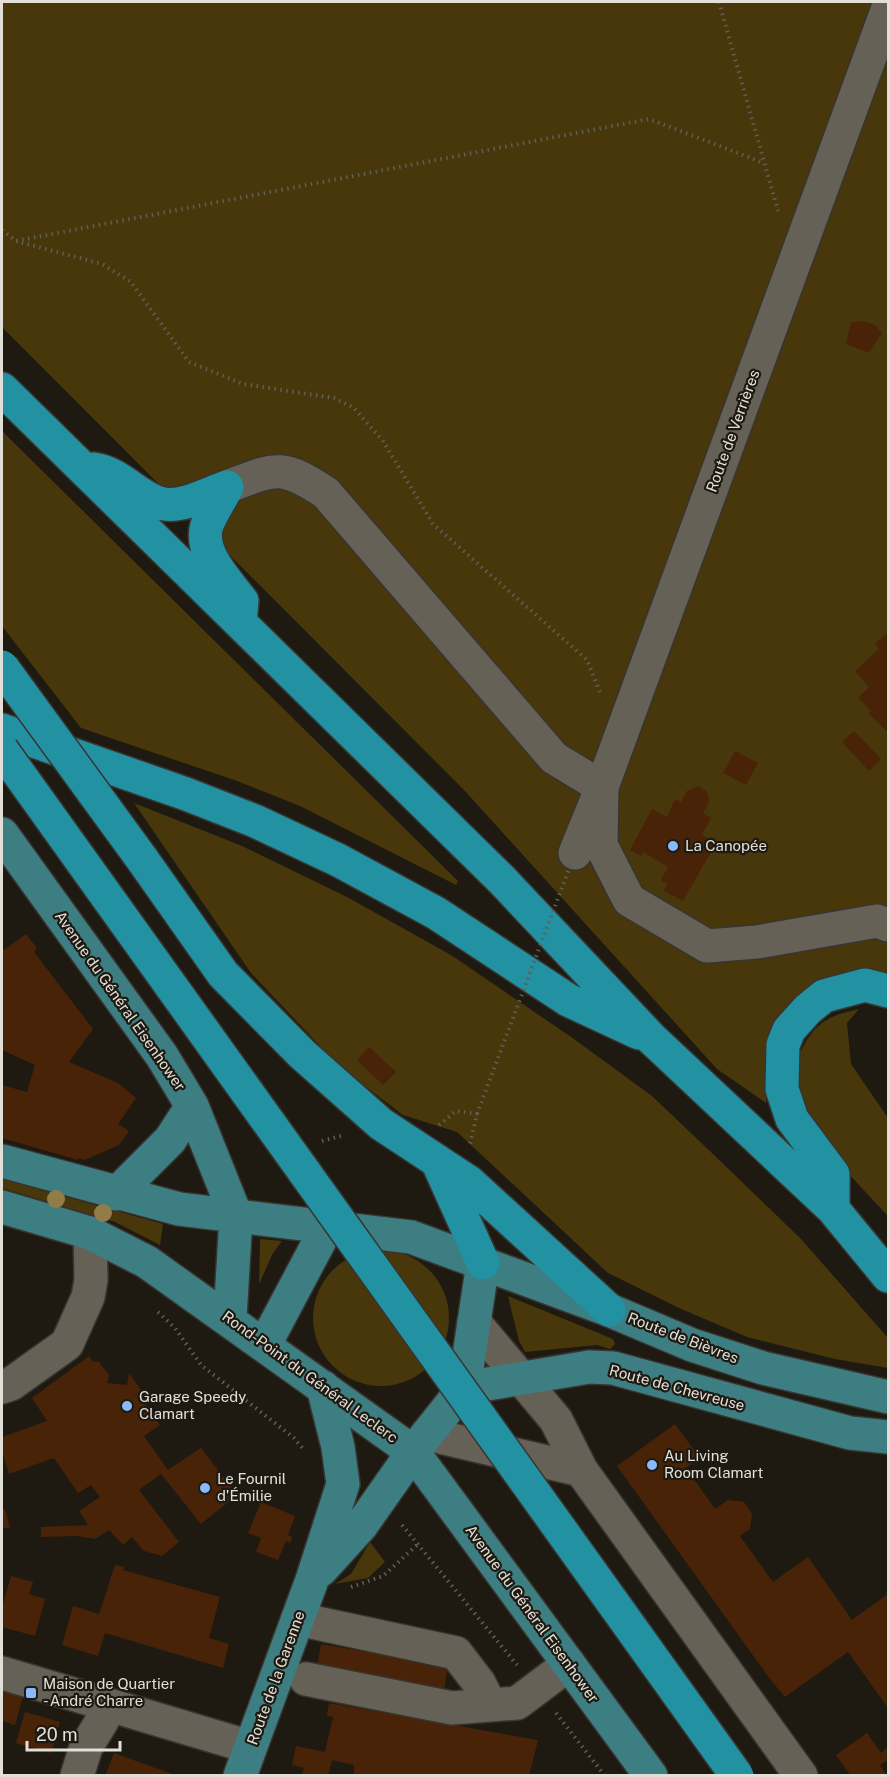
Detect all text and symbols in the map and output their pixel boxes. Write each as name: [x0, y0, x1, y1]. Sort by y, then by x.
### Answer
street label: Route de Verrières: [703, 367, 763, 494]
place label: La Canopée: [685, 837, 767, 854]
marker: La Canopée: [666, 839, 680, 853]
street label: Avenue du Général Eisenhower: [52, 908, 189, 1094]
street label: Rond-Point du Général Leclerc: [219, 1307, 401, 1446]
street label: Route de Bièvres: [626, 1309, 741, 1366]
street label: Route de Chevreuse: [608, 1361, 747, 1414]
place label: Garage Speedy Clamart: [139, 1388, 246, 1422]
marker: Garage Speedy Clamart: [120, 1399, 134, 1413]
place label: Au Living Room Clamart: [664, 1447, 763, 1481]
marker: Au Living Room Clamart: [645, 1458, 659, 1472]
place label: Le Fournil d'Émilie: [217, 1470, 286, 1504]
marker: Le Fournil d'Émilie: [198, 1481, 212, 1495]
street label: Avenue du Général Eisenhower: [462, 1522, 603, 1706]
street label: Route de la Garenne: [243, 1609, 308, 1747]
place label: Maison de Quartier - André Charre: [43, 1675, 175, 1709]
marker: Maison de Quartier - André Charre: [24, 1686, 38, 1700]
scale bar: [27, 1714, 120, 1752]
text: 20 m: [36, 1724, 78, 1745]

